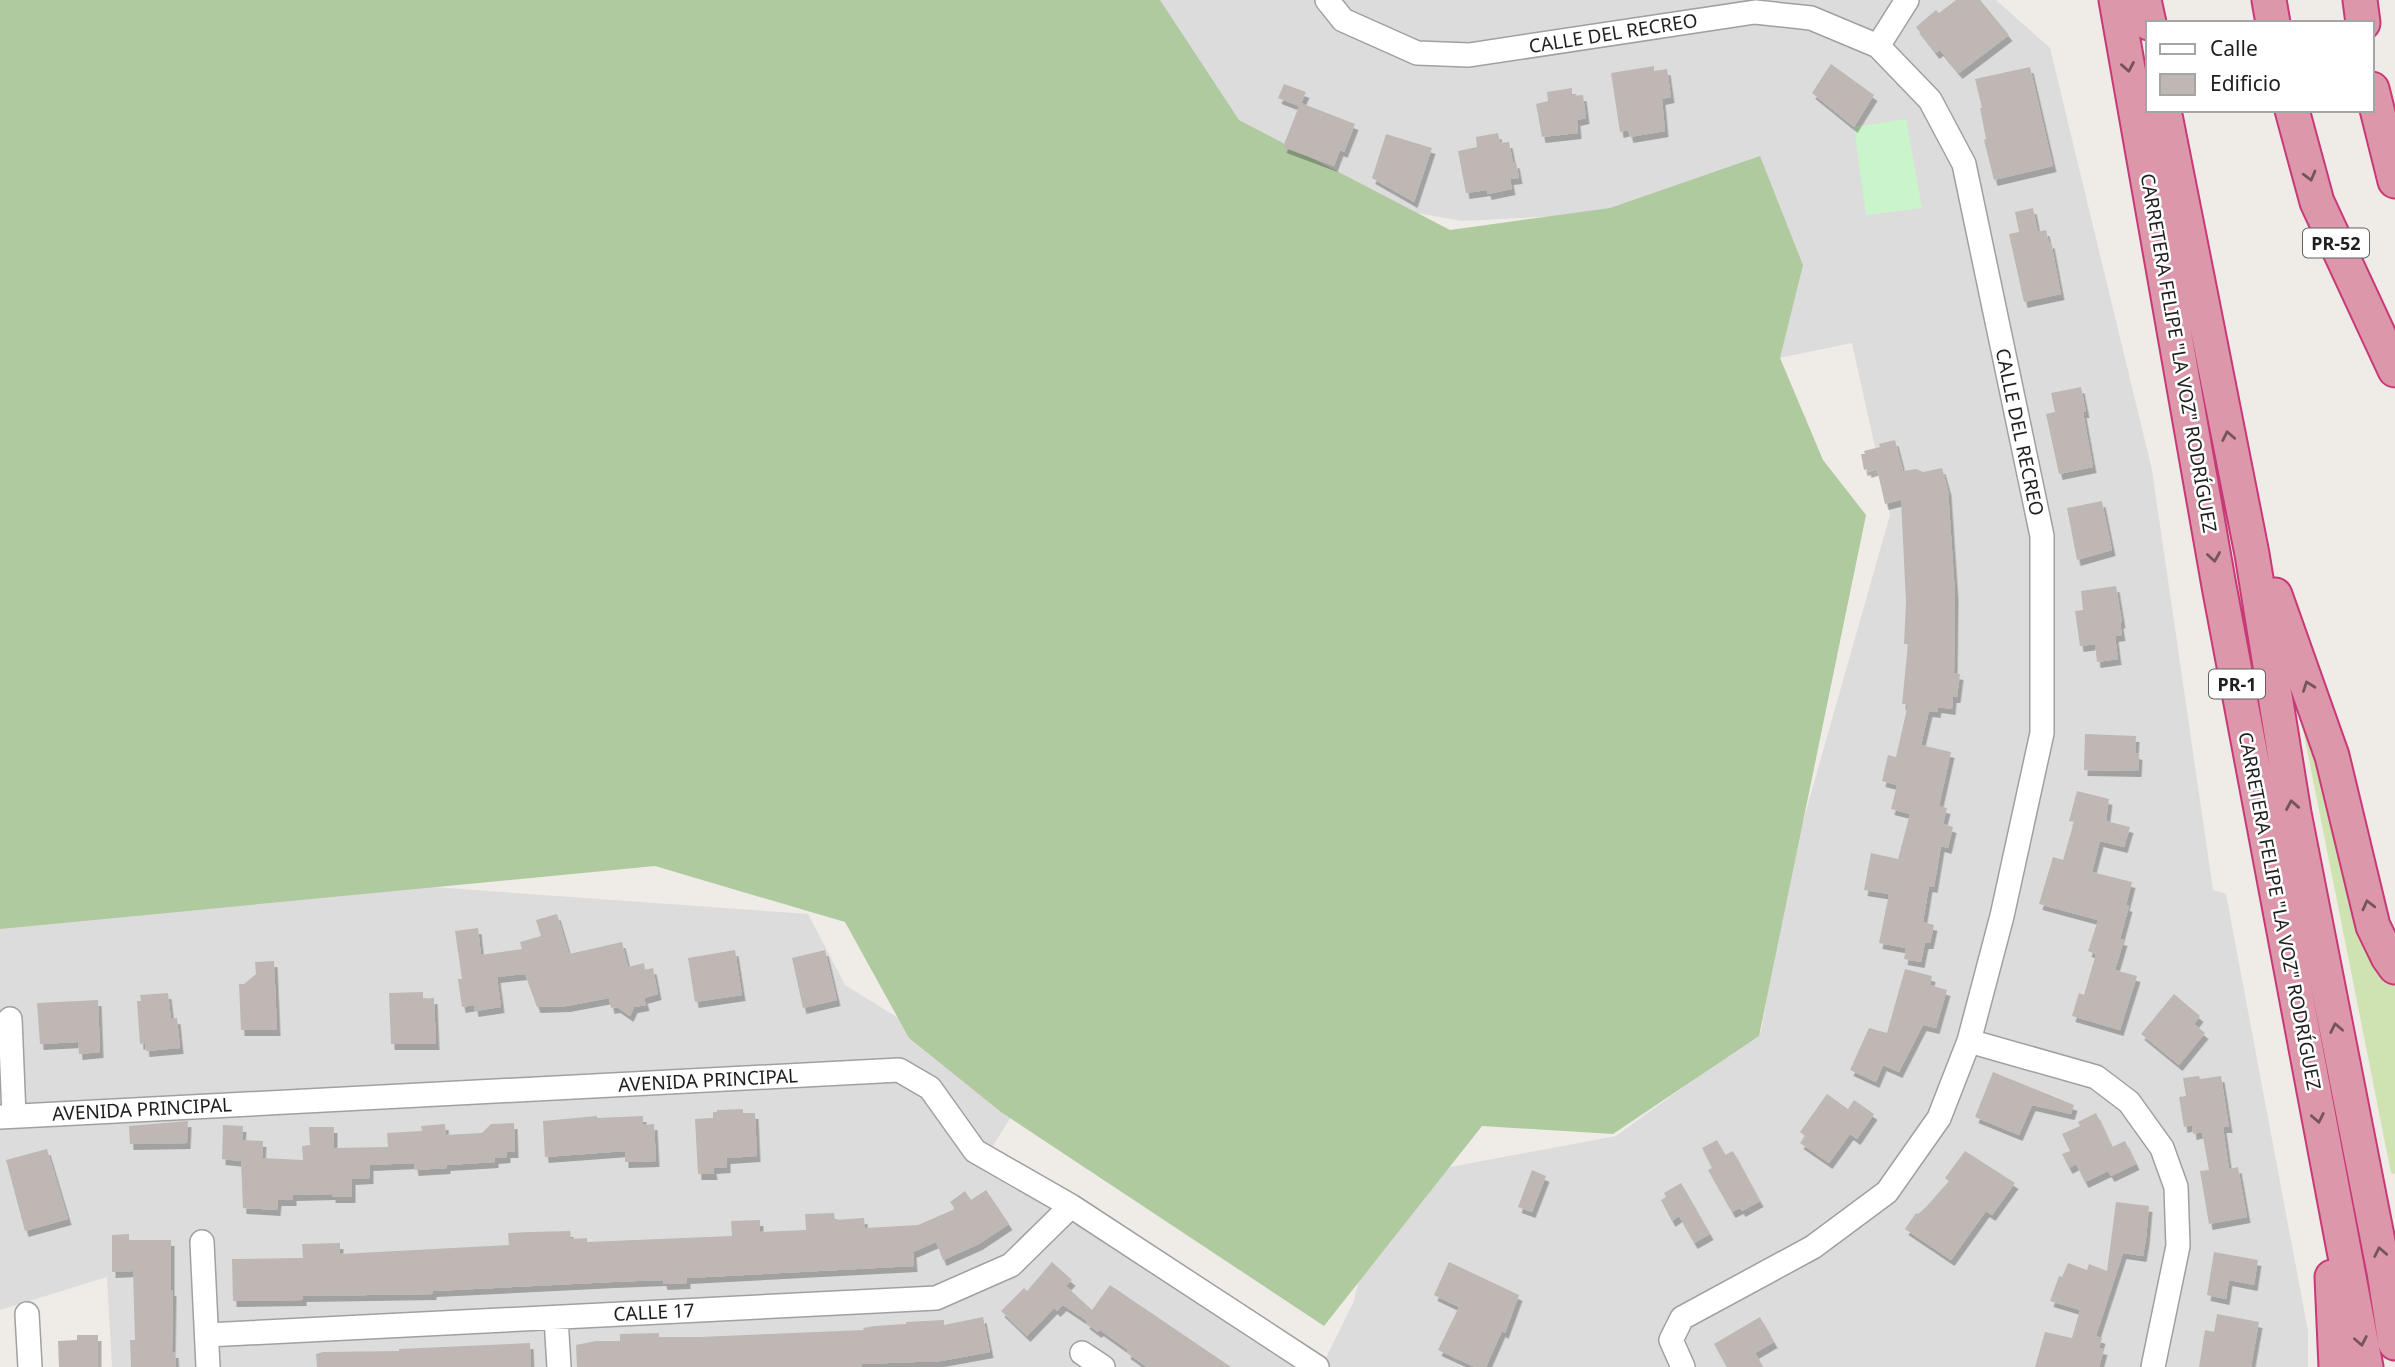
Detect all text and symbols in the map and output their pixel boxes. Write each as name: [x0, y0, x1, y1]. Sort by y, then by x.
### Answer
street label: CALLE DEL RECREO: [1527, 7, 1699, 59]
legend: [2146, 21, 2374, 112]
text: Calle: [2210, 34, 2258, 62]
one-way arrow: [2120, 61, 2135, 73]
text: Edificio: [2210, 69, 2281, 97]
one-way arrow: [2302, 170, 2316, 182]
street label: CARRETERA FELIPE "LA VOZ" RODRÍGUEZ: [2135, 171, 2223, 535]
road number: PR-52: [2303, 229, 2369, 258]
street label: CALLE DEL RECREO: [1990, 346, 2050, 518]
one-way arrow: [2221, 430, 2236, 442]
one-way arrow: [2206, 551, 2221, 563]
road number: PR-1: [2209, 670, 2265, 698]
one-way arrow: [2302, 681, 2316, 693]
street label: CARRETERA FELIPE "LA VOZ" RODRÍGUEZ: [2232, 730, 2328, 1092]
one-way arrow: [2285, 799, 2300, 811]
one-way arrow: [2362, 899, 2376, 911]
one-way arrow: [2329, 1022, 2344, 1034]
street label: AVENIDA PRINCIPAL: [617, 1062, 799, 1098]
street label: AVENIDA PRINCIPAL: [51, 1091, 233, 1127]
one-way arrow: [2310, 1112, 2325, 1124]
one-way arrow: [2373, 1246, 2388, 1258]
street label: CALLE 17: [613, 1297, 695, 1327]
one-way arrow: [2353, 1335, 2368, 1347]

